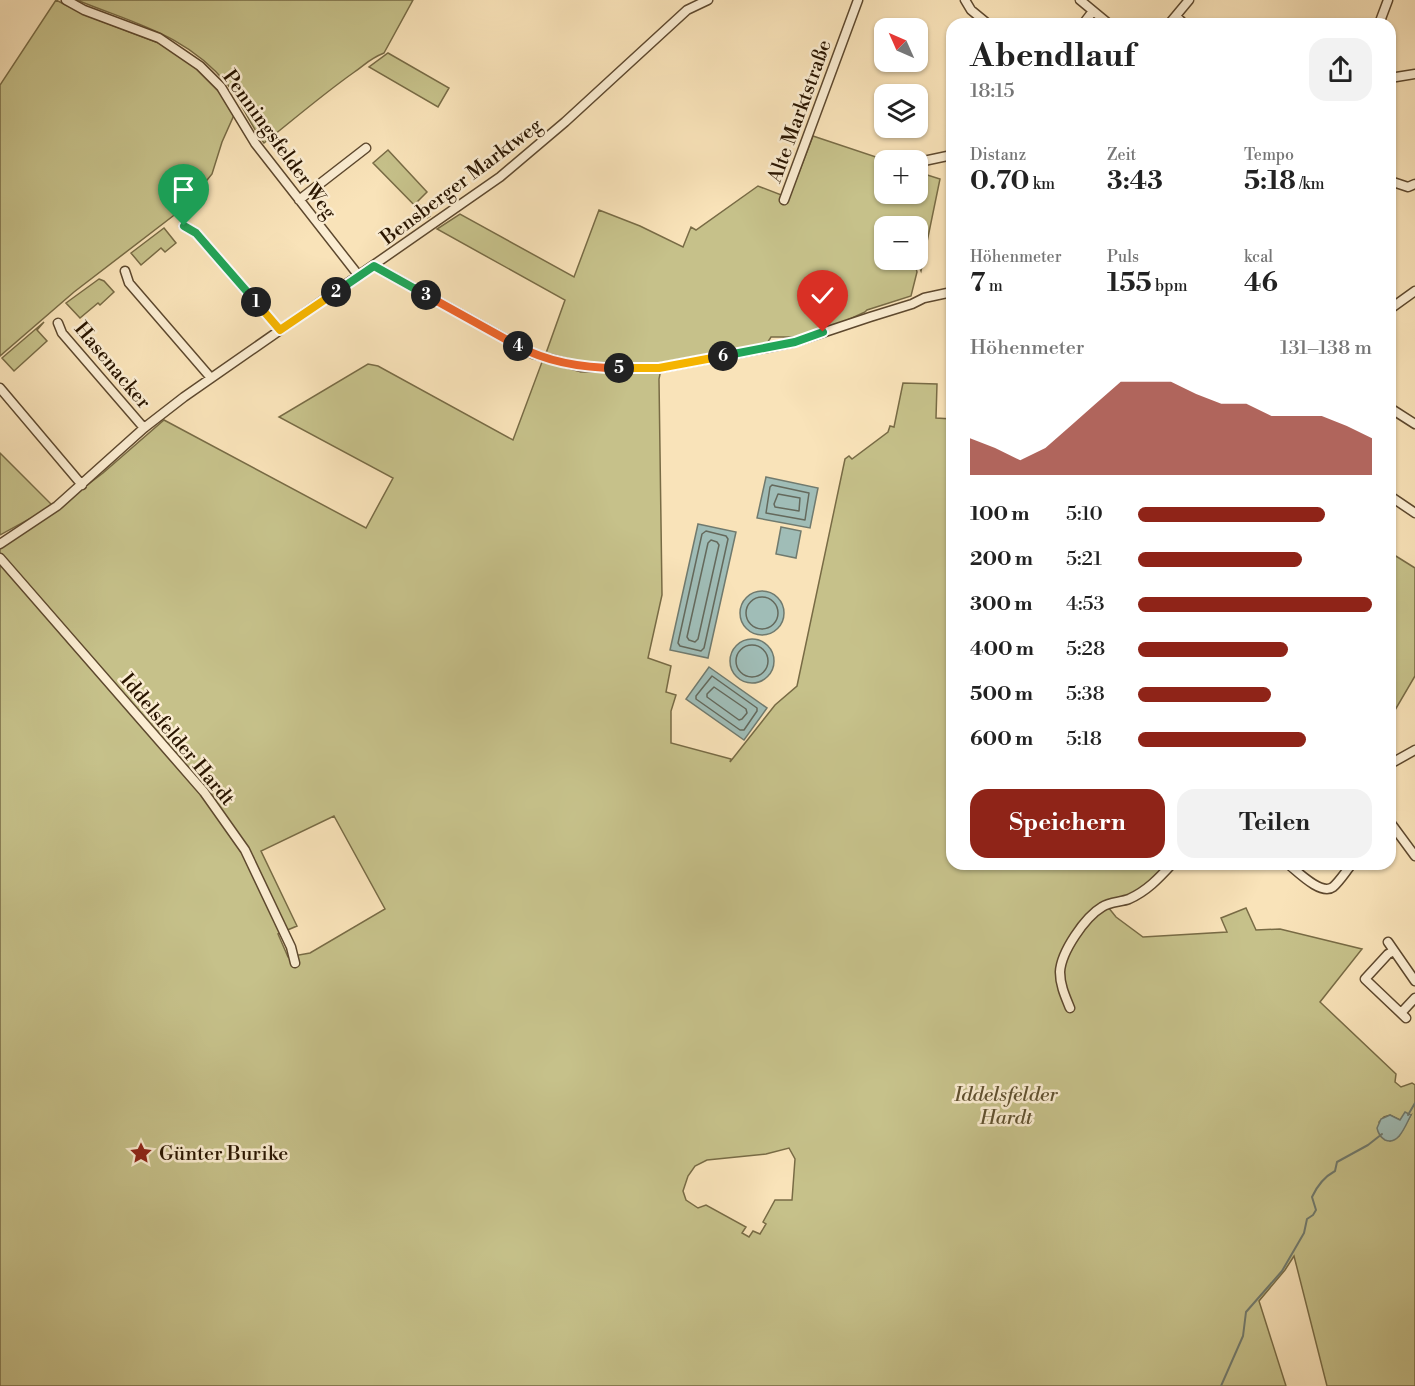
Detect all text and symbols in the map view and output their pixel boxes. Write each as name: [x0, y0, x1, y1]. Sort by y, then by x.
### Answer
north arrow: [874, 18, 928, 72]
map controls: [874, 18, 928, 270]
text: Abendlauf: [970, 36, 1135, 77]
street label: Alte Marktstraße: [763, 37, 838, 187]
button: share: [1309, 38, 1372, 101]
street label: Penningsfelder Weg: [216, 65, 342, 225]
text: 18:15: [970, 79, 1015, 104]
button: layers: [874, 84, 928, 138]
street label: Bensberger Marktweg: [375, 113, 548, 252]
text: Distanz: [970, 145, 1026, 165]
text: Zeit: [1107, 145, 1136, 165]
text: Tempo: [1244, 145, 1294, 165]
button: +: [874, 150, 928, 204]
pin: [158, 164, 209, 226]
text: 0.70: [970, 165, 1029, 197]
text: 3:43: [1107, 165, 1163, 197]
text: 5:18: [1244, 165, 1296, 197]
icon: arrive: [167, 173, 200, 206]
text: km: [1029, 174, 1055, 194]
text: /km: [1296, 174, 1325, 194]
button: −: [874, 216, 928, 270]
text: Höhenmeter: [970, 247, 1062, 267]
text: Puls: [1107, 247, 1139, 267]
text: kcal: [1244, 247, 1273, 267]
text: 7: [970, 267, 985, 299]
text: 155: [1107, 267, 1152, 299]
text: 46: [1244, 267, 1278, 299]
pin: [797, 270, 848, 332]
text: m: [985, 276, 1003, 296]
text: bpm: [1152, 276, 1187, 296]
pin: 2: [321, 277, 351, 307]
icon: check: [806, 279, 839, 312]
pin: 3: [411, 280, 441, 310]
text: 2: [331, 282, 341, 302]
text: 3: [421, 285, 431, 305]
pin: 1: [241, 287, 271, 317]
text: 1: [252, 292, 260, 312]
street label: Hasenacker: [68, 317, 156, 415]
pin: 4: [503, 331, 533, 361]
text: 4: [513, 336, 523, 356]
text: Höhenmeter: [970, 336, 1084, 361]
text: 131–138 m: [1280, 336, 1372, 361]
pin: 6: [708, 341, 738, 371]
text: 6: [718, 346, 728, 366]
pin: 5: [604, 353, 634, 383]
text: 5: [614, 358, 624, 378]
text: 100 m: [970, 502, 1029, 527]
text: 5:10: [1066, 502, 1103, 527]
text: 200 m: [970, 547, 1033, 572]
text: 5:21: [1066, 547, 1102, 572]
text: 300 m: [970, 592, 1033, 617]
text: 4:53: [1066, 592, 1104, 617]
text: 400 m: [970, 637, 1034, 662]
text: 5:28: [1066, 637, 1105, 662]
street label: Iddelsfelder Hardt: [114, 669, 240, 811]
text: 500 m: [970, 682, 1033, 707]
text: 5:38: [1066, 682, 1105, 707]
text: 600 m: [970, 727, 1033, 752]
text: 5:18: [1066, 727, 1102, 752]
button: Speichern: [970, 789, 1165, 858]
button: Teilen: [1177, 789, 1372, 858]
park label: Iddelsfelder Hardt: [953, 1083, 1058, 1131]
place icon: Günter Burike: [128, 1140, 154, 1166]
place label: Günter Burike: [159, 1142, 288, 1167]

